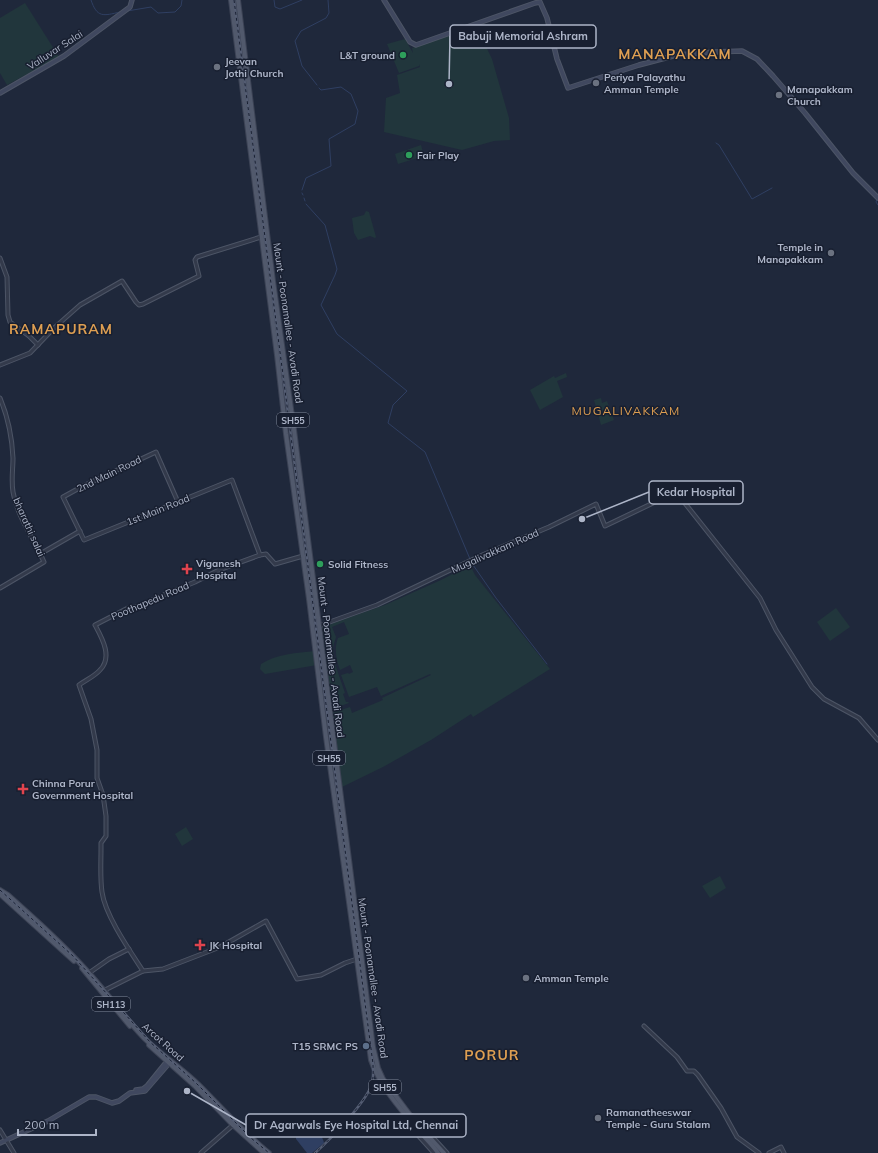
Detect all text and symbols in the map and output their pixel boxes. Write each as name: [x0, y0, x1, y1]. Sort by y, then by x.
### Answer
callout: Babuji Memorial Ashram: [450, 25, 596, 48]
street label: Valluvar Salai: [25, 27, 85, 73]
text: Babuji Memorial Ashram: [458, 29, 588, 43]
district label: MANAPAKKAM: [618, 45, 732, 63]
place label: L&T ground: [340, 49, 395, 62]
marker: L&T ground: [398, 50, 408, 60]
place label: Jeevan Jothi Church: [225, 55, 283, 80]
marker: Jeevan Jothi Church: [212, 62, 222, 72]
place label: Periya Palayathu Amman Temple: [604, 71, 685, 96]
marker: Periya Palayathu Amman Temple: [591, 78, 601, 88]
place label: Manapakkam Church: [787, 83, 853, 108]
marker: Manapakkam Church: [774, 90, 784, 100]
place label: Fair Play: [417, 149, 459, 162]
marker: Fair Play: [404, 150, 414, 160]
place label: Temple in Manapakkam: [757, 241, 823, 266]
street label: Mount - Poonamallee - Avadi Road: [270, 242, 306, 404]
marker: Temple in Manapakkam: [826, 248, 836, 258]
district label: RAMAPURAM: [9, 320, 113, 338]
district label: MUGALIVAKKAM: [572, 403, 680, 418]
road number: SH55: [277, 413, 309, 427]
street label: 2nd Main Road: [75, 453, 143, 495]
callout: Kedar Hospital: [649, 481, 743, 504]
text: Kedar Hospital: [657, 485, 735, 499]
street label: 1st Main Road: [125, 491, 191, 529]
street label: bharathi salai: [10, 495, 48, 559]
street label: Mugalivakkam Road: [449, 526, 541, 576]
place label: Viganesh Hospital: [195, 557, 241, 582]
place label: Solid Fitness: [328, 558, 388, 571]
marker: Solid Fitness: [315, 559, 325, 569]
marker: Viganesh Hospital: [181, 563, 193, 575]
street label: Mount - Poonamallee - Avadi Road: [315, 576, 347, 738]
street label: Poothapedu Road: [109, 579, 191, 623]
road number: SH55: [313, 751, 345, 765]
place label: Chinna Porur Government Hospital: [32, 777, 133, 802]
marker: Chinna Porur Government Hospital: [17, 783, 29, 795]
street label: Mount - Poonamallee - Avadi Road: [355, 897, 391, 1059]
marker: JK Hospital: [194, 939, 206, 951]
place label: JK Hospital: [209, 939, 262, 952]
place label: Amman Temple: [534, 972, 609, 985]
marker: Amman Temple: [521, 973, 531, 983]
road number: SH113: [92, 997, 130, 1011]
street label: Arcot Road: [139, 1020, 187, 1064]
place label: T15 SRMC PS: [292, 1040, 359, 1053]
marker: T15 SRMC PS: [361, 1041, 371, 1051]
district label: PORUR: [464, 1046, 520, 1064]
road number: SH55: [369, 1080, 401, 1094]
place label: Ramanatheeswar Temple - Guru Stalam: [606, 1106, 710, 1131]
scale bar: [18, 1111, 96, 1137]
marker: Ramanatheeswar Temple - Guru Stalam: [593, 1113, 603, 1123]
callout: Dr Agarwals Eye Hospital Ltd, Chennai: [246, 1114, 466, 1137]
text: 200 m: [24, 1117, 59, 1132]
text: Dr Agarwals Eye Hospital Ltd, Chennai: [254, 1118, 458, 1132]

